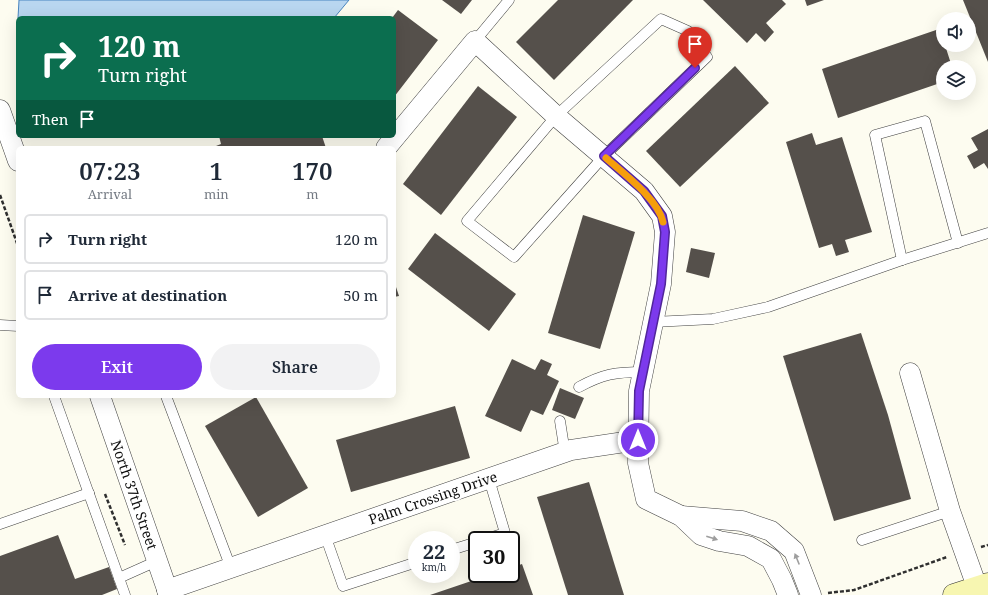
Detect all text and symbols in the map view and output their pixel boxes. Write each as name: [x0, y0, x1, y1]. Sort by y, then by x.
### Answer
map controls: [936, 12, 976, 100]
button: sound: [936, 12, 976, 52]
text: 120 m: [98, 27, 180, 65]
pin: [678, 27, 712, 68]
icon: right: [32, 32, 84, 84]
icon: arrive: [684, 33, 706, 55]
button: layers: [936, 60, 976, 100]
text: Turn right: [98, 63, 187, 87]
icon: arrive: [76, 108, 98, 130]
text: Then: [32, 109, 68, 129]
text: 07:23: [79, 154, 141, 187]
text: 1: [210, 154, 223, 187]
text: 170: [292, 154, 333, 187]
text: Arrival: [88, 185, 132, 203]
text: min: [204, 185, 229, 203]
text: m: [306, 185, 318, 203]
icon: right: [34, 228, 56, 250]
text: Turn right: [68, 229, 147, 249]
text: 120 m: [335, 229, 378, 249]
icon: arrive: [34, 284, 56, 306]
text: Arrive at destination: [68, 285, 227, 305]
text: 50 m: [343, 285, 378, 305]
button: Exit: [32, 344, 202, 390]
button: Share: [210, 344, 380, 390]
position arrow: [617, 419, 659, 461]
street label: North 37th Street: [107, 437, 162, 552]
street label: Palm Crossing Drive: [366, 467, 500, 528]
speed limit sign: 30: [468, 531, 520, 583]
one-way arrow: [707, 536, 719, 542]
text: 22: [423, 538, 445, 565]
one-way arrow: [793, 552, 799, 564]
text: km/h: [422, 560, 446, 574]

